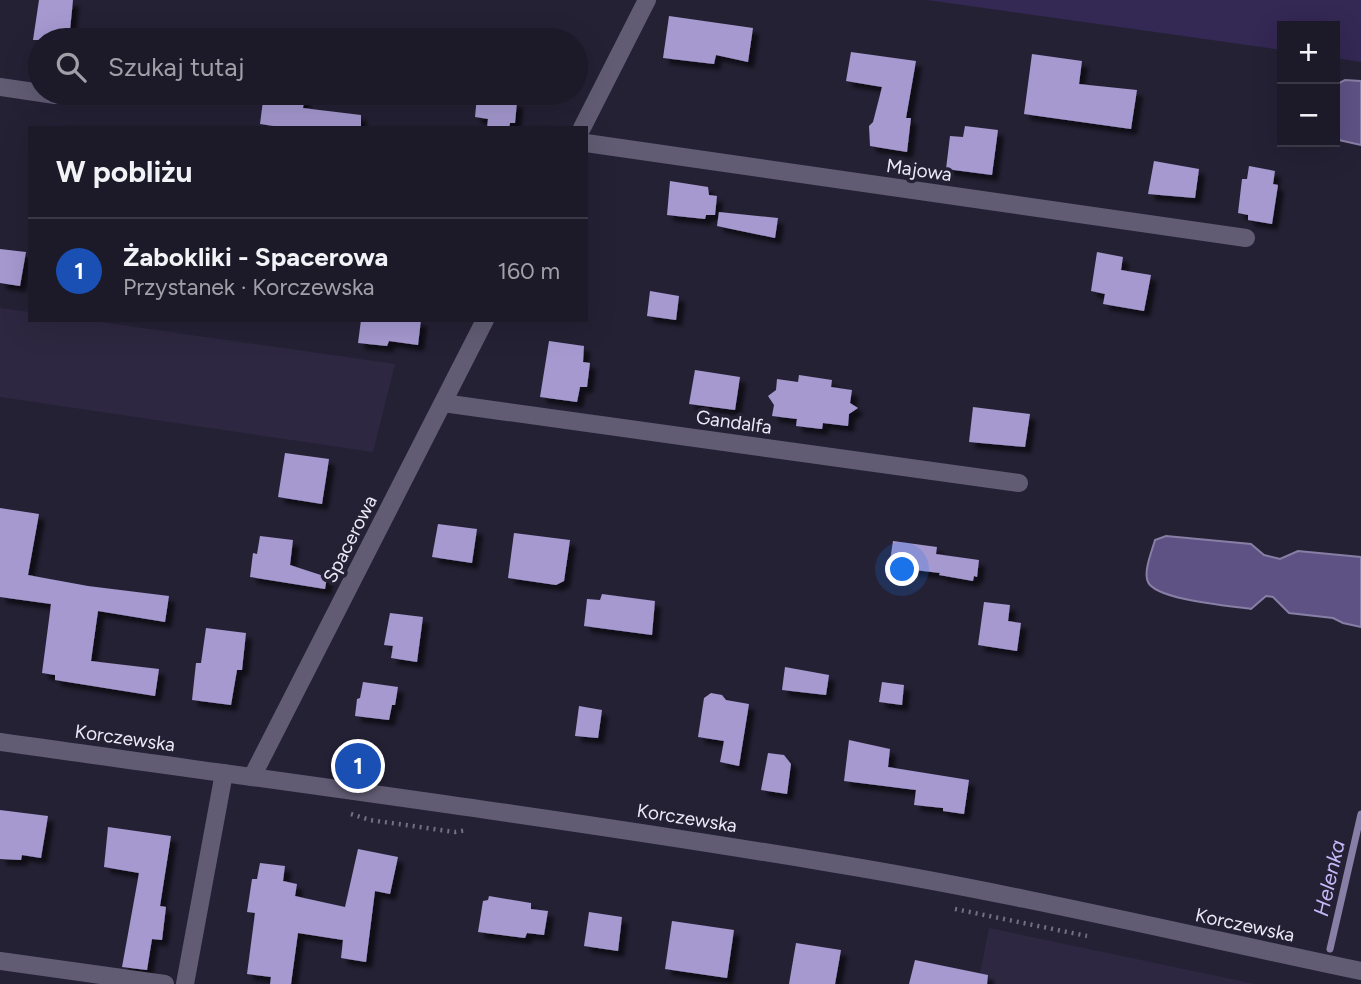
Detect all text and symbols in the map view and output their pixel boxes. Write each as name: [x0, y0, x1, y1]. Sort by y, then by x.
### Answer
map controls: [1277, 21, 1340, 147]
button: +: [1277, 21, 1340, 84]
search box: [28, 28, 588, 105]
icon: search: [52, 48, 90, 86]
text: Szukaj tutaj: [108, 51, 245, 83]
button: −: [1277, 84, 1340, 147]
text: W pobliżu: [56, 153, 193, 190]
street label: Majowa: [885, 154, 953, 186]
text: Żabokliki - Spacerowa: [123, 241, 388, 273]
text: 1: [74, 257, 84, 285]
text: 160 m: [497, 257, 560, 285]
text: Przystanek · Korczewska: [123, 273, 375, 301]
street label: Gandalfa: [695, 405, 773, 439]
street label: Spacerowa: [318, 492, 382, 586]
your location: [885, 552, 919, 586]
street label: Korczewska: [73, 720, 177, 756]
pin: 1: [335, 740, 381, 792]
street label: Korczewska: [635, 799, 739, 837]
water label: Helenka: [1308, 837, 1350, 919]
street label: Korczewska: [1193, 903, 1297, 947]

